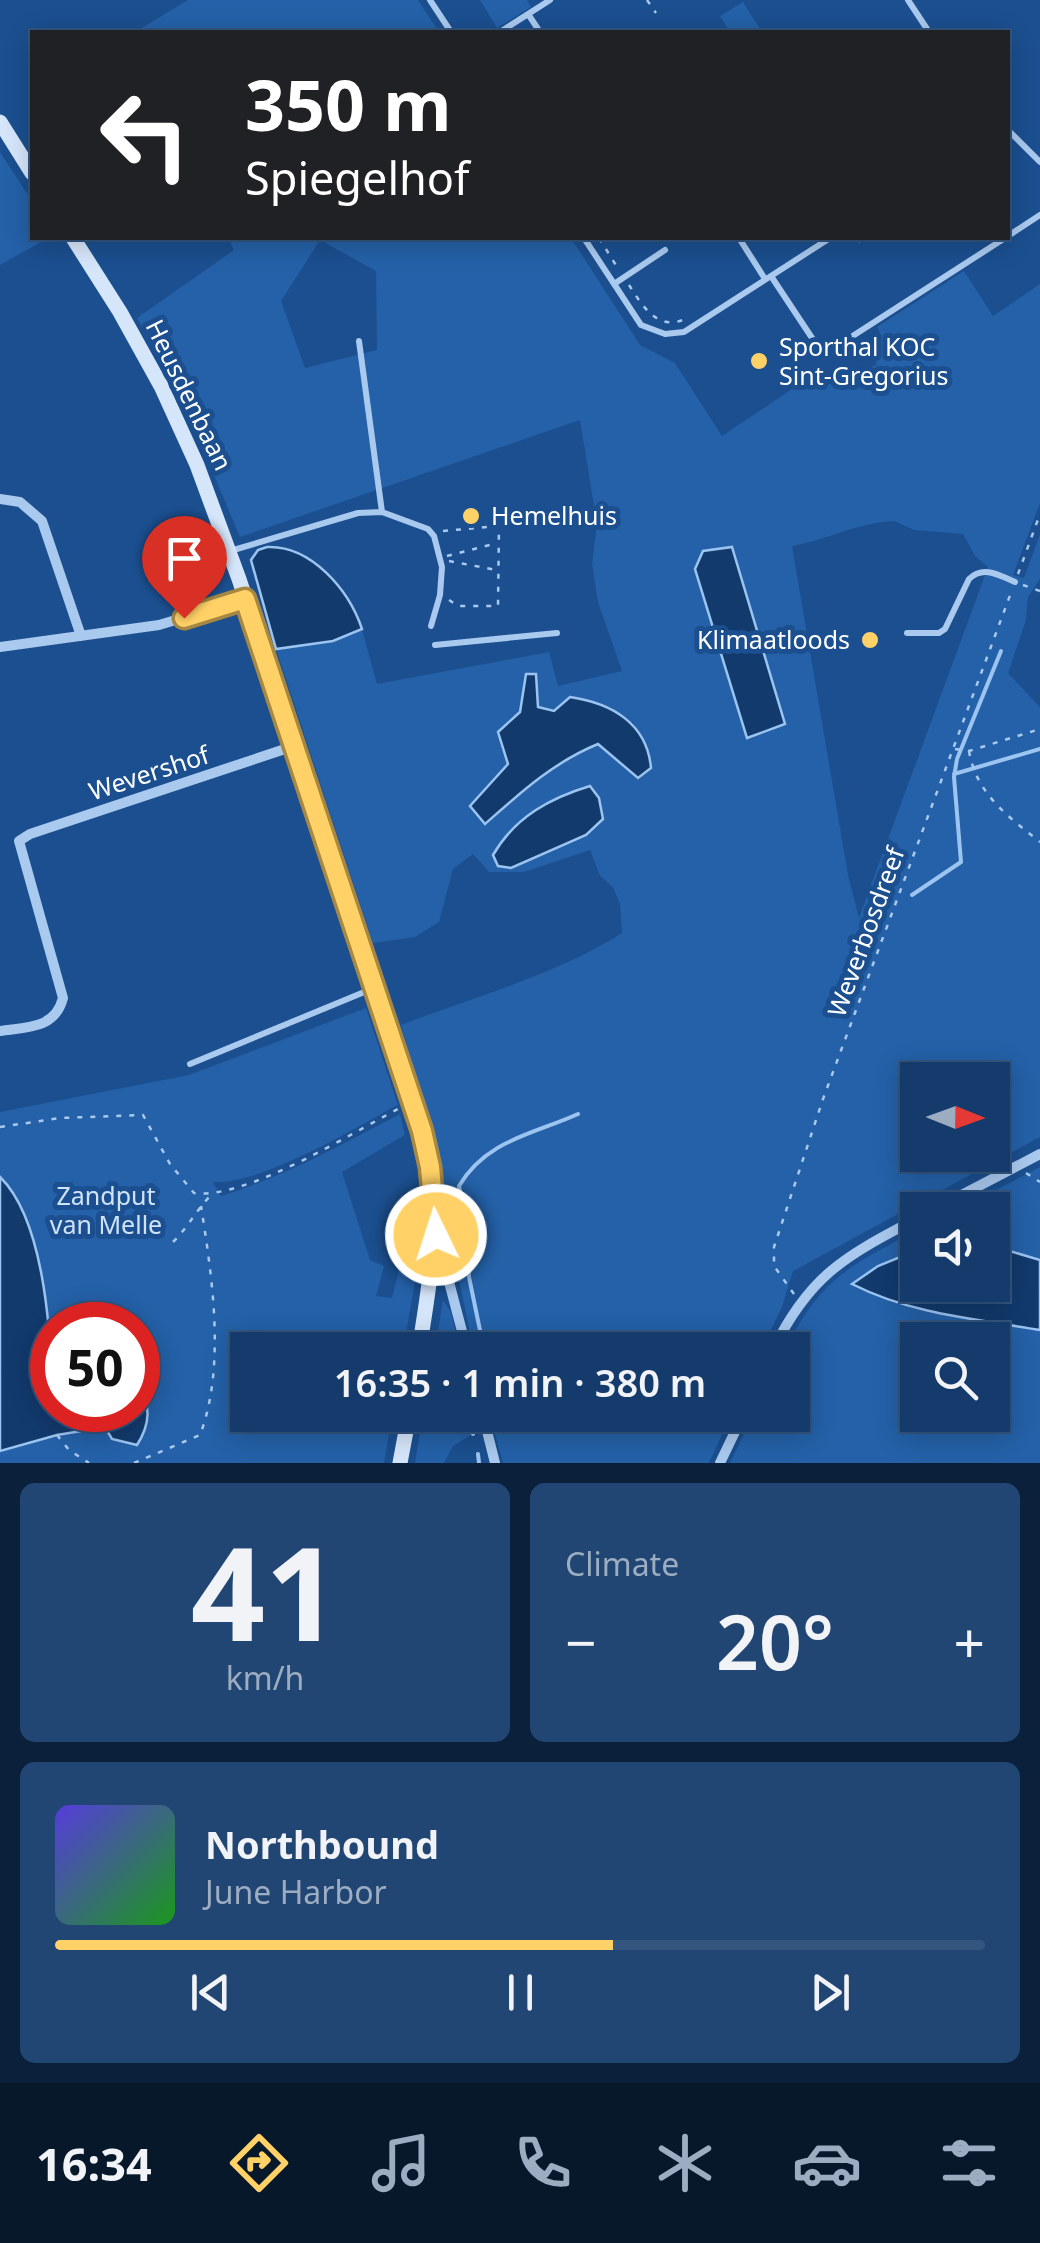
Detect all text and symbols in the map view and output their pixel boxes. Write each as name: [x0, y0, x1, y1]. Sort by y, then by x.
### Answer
text: 350 m: [245, 56, 452, 152]
icon: left: [80, 70, 210, 200]
text: Spiegelhof: [245, 147, 470, 208]
street label: Heusdenbaan: [139, 313, 241, 476]
place label: Sporthal KOC Sint-Gregorius: [779, 329, 949, 392]
marker: Sporthal KOC Sint-Gregorius: [748, 350, 770, 372]
place label: Hemelhuis: [491, 498, 617, 532]
marker: Hemelhuis: [460, 505, 482, 527]
pin: [142, 516, 227, 619]
icon: arrive: [157, 531, 212, 586]
place label: Klimaatloods: [697, 622, 850, 656]
marker: Klimaatloods: [859, 629, 881, 651]
street label: Wevershof: [84, 736, 215, 807]
street label: Weverbosdreef: [819, 841, 912, 1021]
north arrow: [900, 1062, 1010, 1172]
map controls: [900, 1062, 1010, 1432]
park label: Zandput van Melle: [50, 1178, 162, 1241]
position arrow: [384, 1183, 488, 1287]
button: sound: [900, 1192, 1010, 1302]
speed limit sign: 50: [30, 1302, 160, 1432]
button: search: [900, 1322, 1010, 1432]
text: 16:35 · 1 min · 380 m: [334, 1356, 706, 1408]
text: 41: [191, 1502, 339, 1679]
text: Climate: [565, 1542, 679, 1585]
text: 20°: [716, 1590, 834, 1692]
text: −: [565, 1604, 596, 1679]
text: +: [954, 1604, 985, 1679]
text: km/h: [226, 1656, 304, 1699]
text: Northbound: [205, 1818, 439, 1870]
text: June Harbor: [205, 1870, 387, 1913]
icon: previous: [183, 1965, 238, 2020]
icon: pause: [493, 1965, 548, 2020]
icon: next: [803, 1965, 858, 2020]
icon: directions: [224, 2128, 294, 2198]
icon: music: [366, 2128, 436, 2198]
icon: phone: [508, 2128, 578, 2198]
icon: climate: [650, 2128, 720, 2198]
icon: car: [792, 2128, 862, 2198]
icon: filters: [934, 2128, 1004, 2198]
text: 16:34: [36, 2133, 152, 2194]

